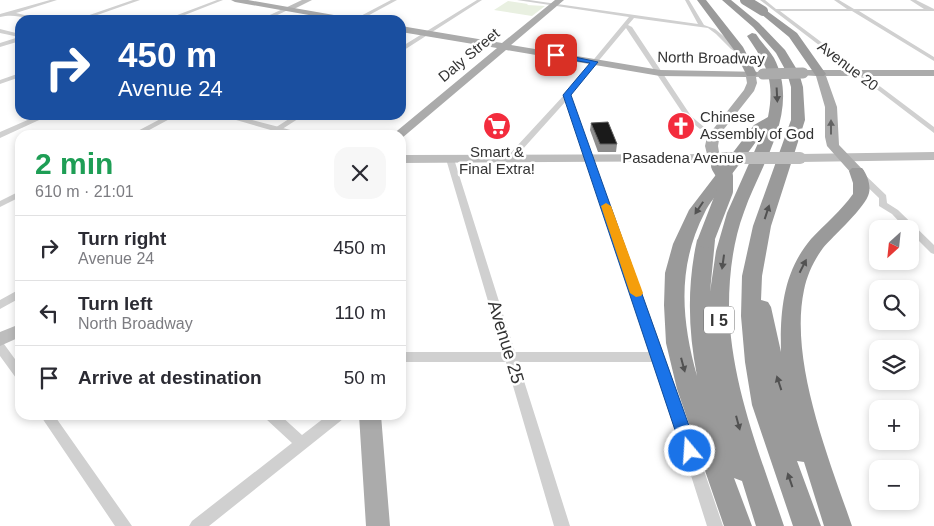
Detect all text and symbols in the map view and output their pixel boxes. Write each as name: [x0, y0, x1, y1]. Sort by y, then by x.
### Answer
street label: Daly Street: [435, 24, 503, 85]
pin: [535, 34, 577, 76]
icon: right: [35, 35, 100, 100]
text: 450 m: [118, 35, 217, 74]
street label: Avenue 20: [815, 37, 882, 94]
icon: arrive: [542, 41, 570, 69]
street label: North Broadway: [657, 48, 765, 67]
text: Avenue 24: [118, 76, 223, 101]
one-way arrow: [774, 87, 782, 103]
place label: Chinese Assembly of God: [700, 108, 814, 142]
supermarket icon: Smart & Final Extra!: [482, 111, 512, 141]
church icon: Chinese Assembly of God: [666, 111, 696, 141]
one-way arrow: [827, 119, 835, 135]
place label: Smart & Final Extra!: [459, 143, 535, 177]
text: 2 min: [35, 147, 113, 180]
button: close: [334, 147, 386, 199]
street label: Pasadena Avenue: [622, 149, 744, 166]
text: 610 m · 21:01: [35, 183, 134, 200]
one-way arrow: [694, 201, 704, 215]
one-way arrow: [763, 204, 771, 219]
north arrow: [869, 220, 919, 270]
map controls: [869, 220, 919, 510]
text: Turn right: [78, 228, 166, 249]
icon: right: [35, 234, 63, 262]
text: 450 m: [333, 237, 386, 258]
text: Avenue 24: [78, 250, 154, 267]
one-way arrow: [719, 255, 727, 271]
one-way arrow: [800, 259, 808, 273]
button: search: [869, 280, 919, 330]
text: Turn left: [78, 293, 153, 314]
street label: Avenue 25: [484, 298, 528, 386]
icon: left: [35, 299, 63, 327]
text: 110 m: [335, 302, 386, 323]
road number: I 5: [704, 306, 734, 334]
text: North Broadway: [78, 315, 193, 332]
button: layers: [869, 340, 919, 390]
one-way arrow: [679, 357, 687, 372]
icon: arrive: [35, 364, 63, 392]
text: Arrive at destination: [78, 367, 262, 388]
text: 50 m: [344, 367, 386, 388]
one-way arrow: [774, 375, 782, 390]
button: +: [869, 400, 919, 450]
one-way arrow: [734, 415, 742, 430]
position arrow: [663, 424, 715, 476]
button: −: [869, 460, 919, 510]
one-way arrow: [786, 473, 793, 488]

